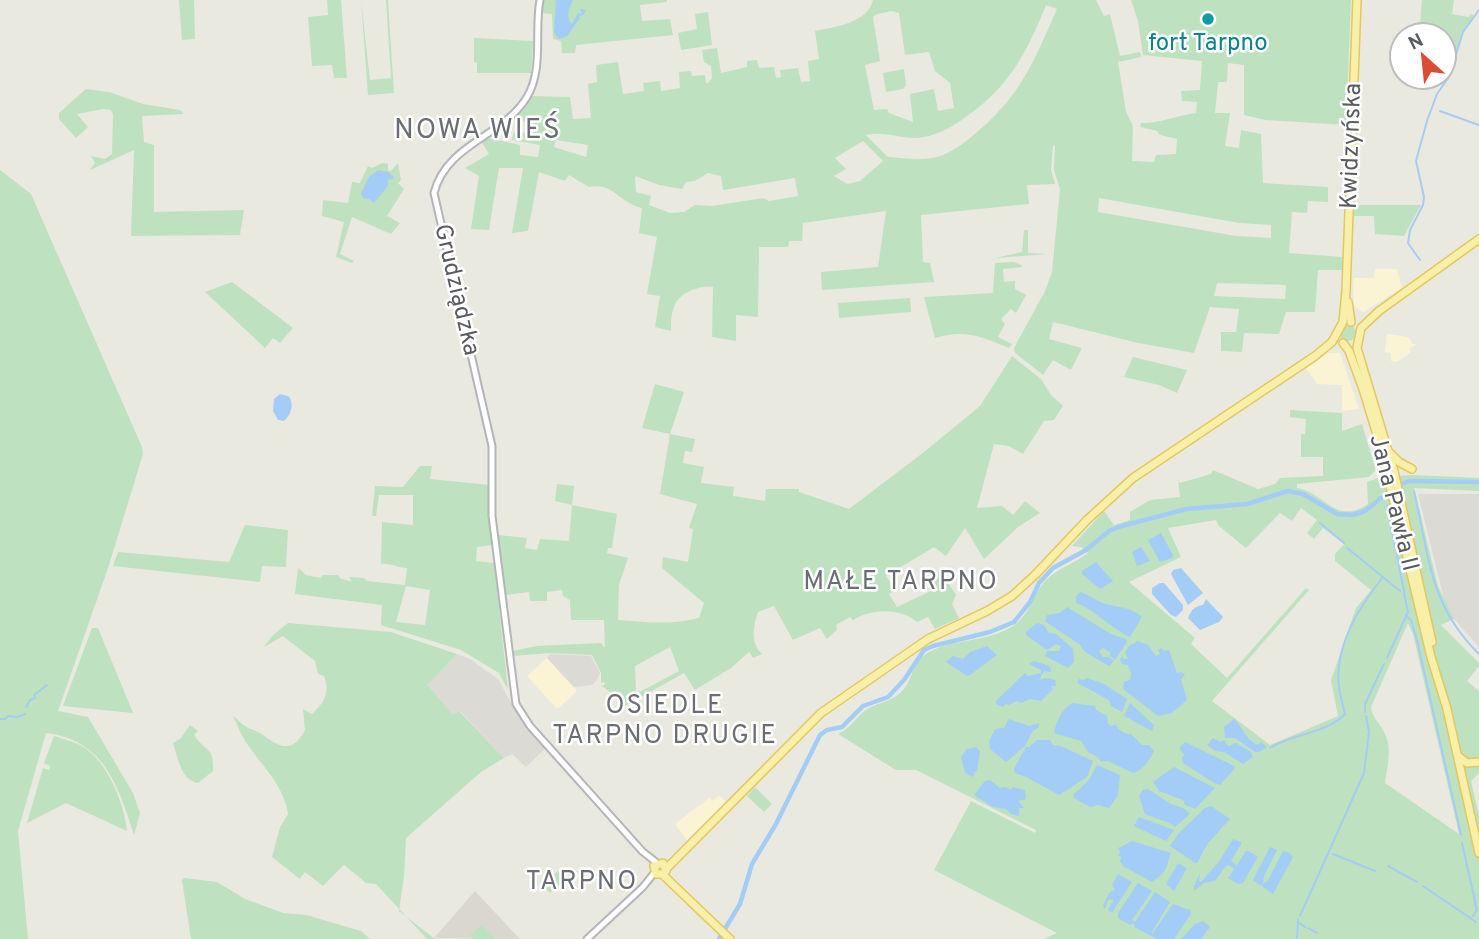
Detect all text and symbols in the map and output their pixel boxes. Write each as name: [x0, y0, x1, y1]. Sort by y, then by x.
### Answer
marker: fort Tarpno: [1200, 11, 1216, 27]
north arrow: [1388, 21, 1458, 91]
place label: fort Tarpno: [1148, 29, 1268, 59]
text: N: [1405, 29, 1428, 56]
street label: Kwidzyńska: [1335, 83, 1369, 209]
district label: NOWA WIEŚ: [394, 111, 562, 149]
street label: Grudziądzka: [426, 221, 486, 359]
street label: Jana Pawła II: [1361, 431, 1425, 575]
district label: MAŁE TARPNO: [803, 566, 999, 599]
district label: OSIEDLE TARPNO DRUGIE: [552, 690, 778, 753]
district label: TARPNO: [526, 866, 638, 899]

